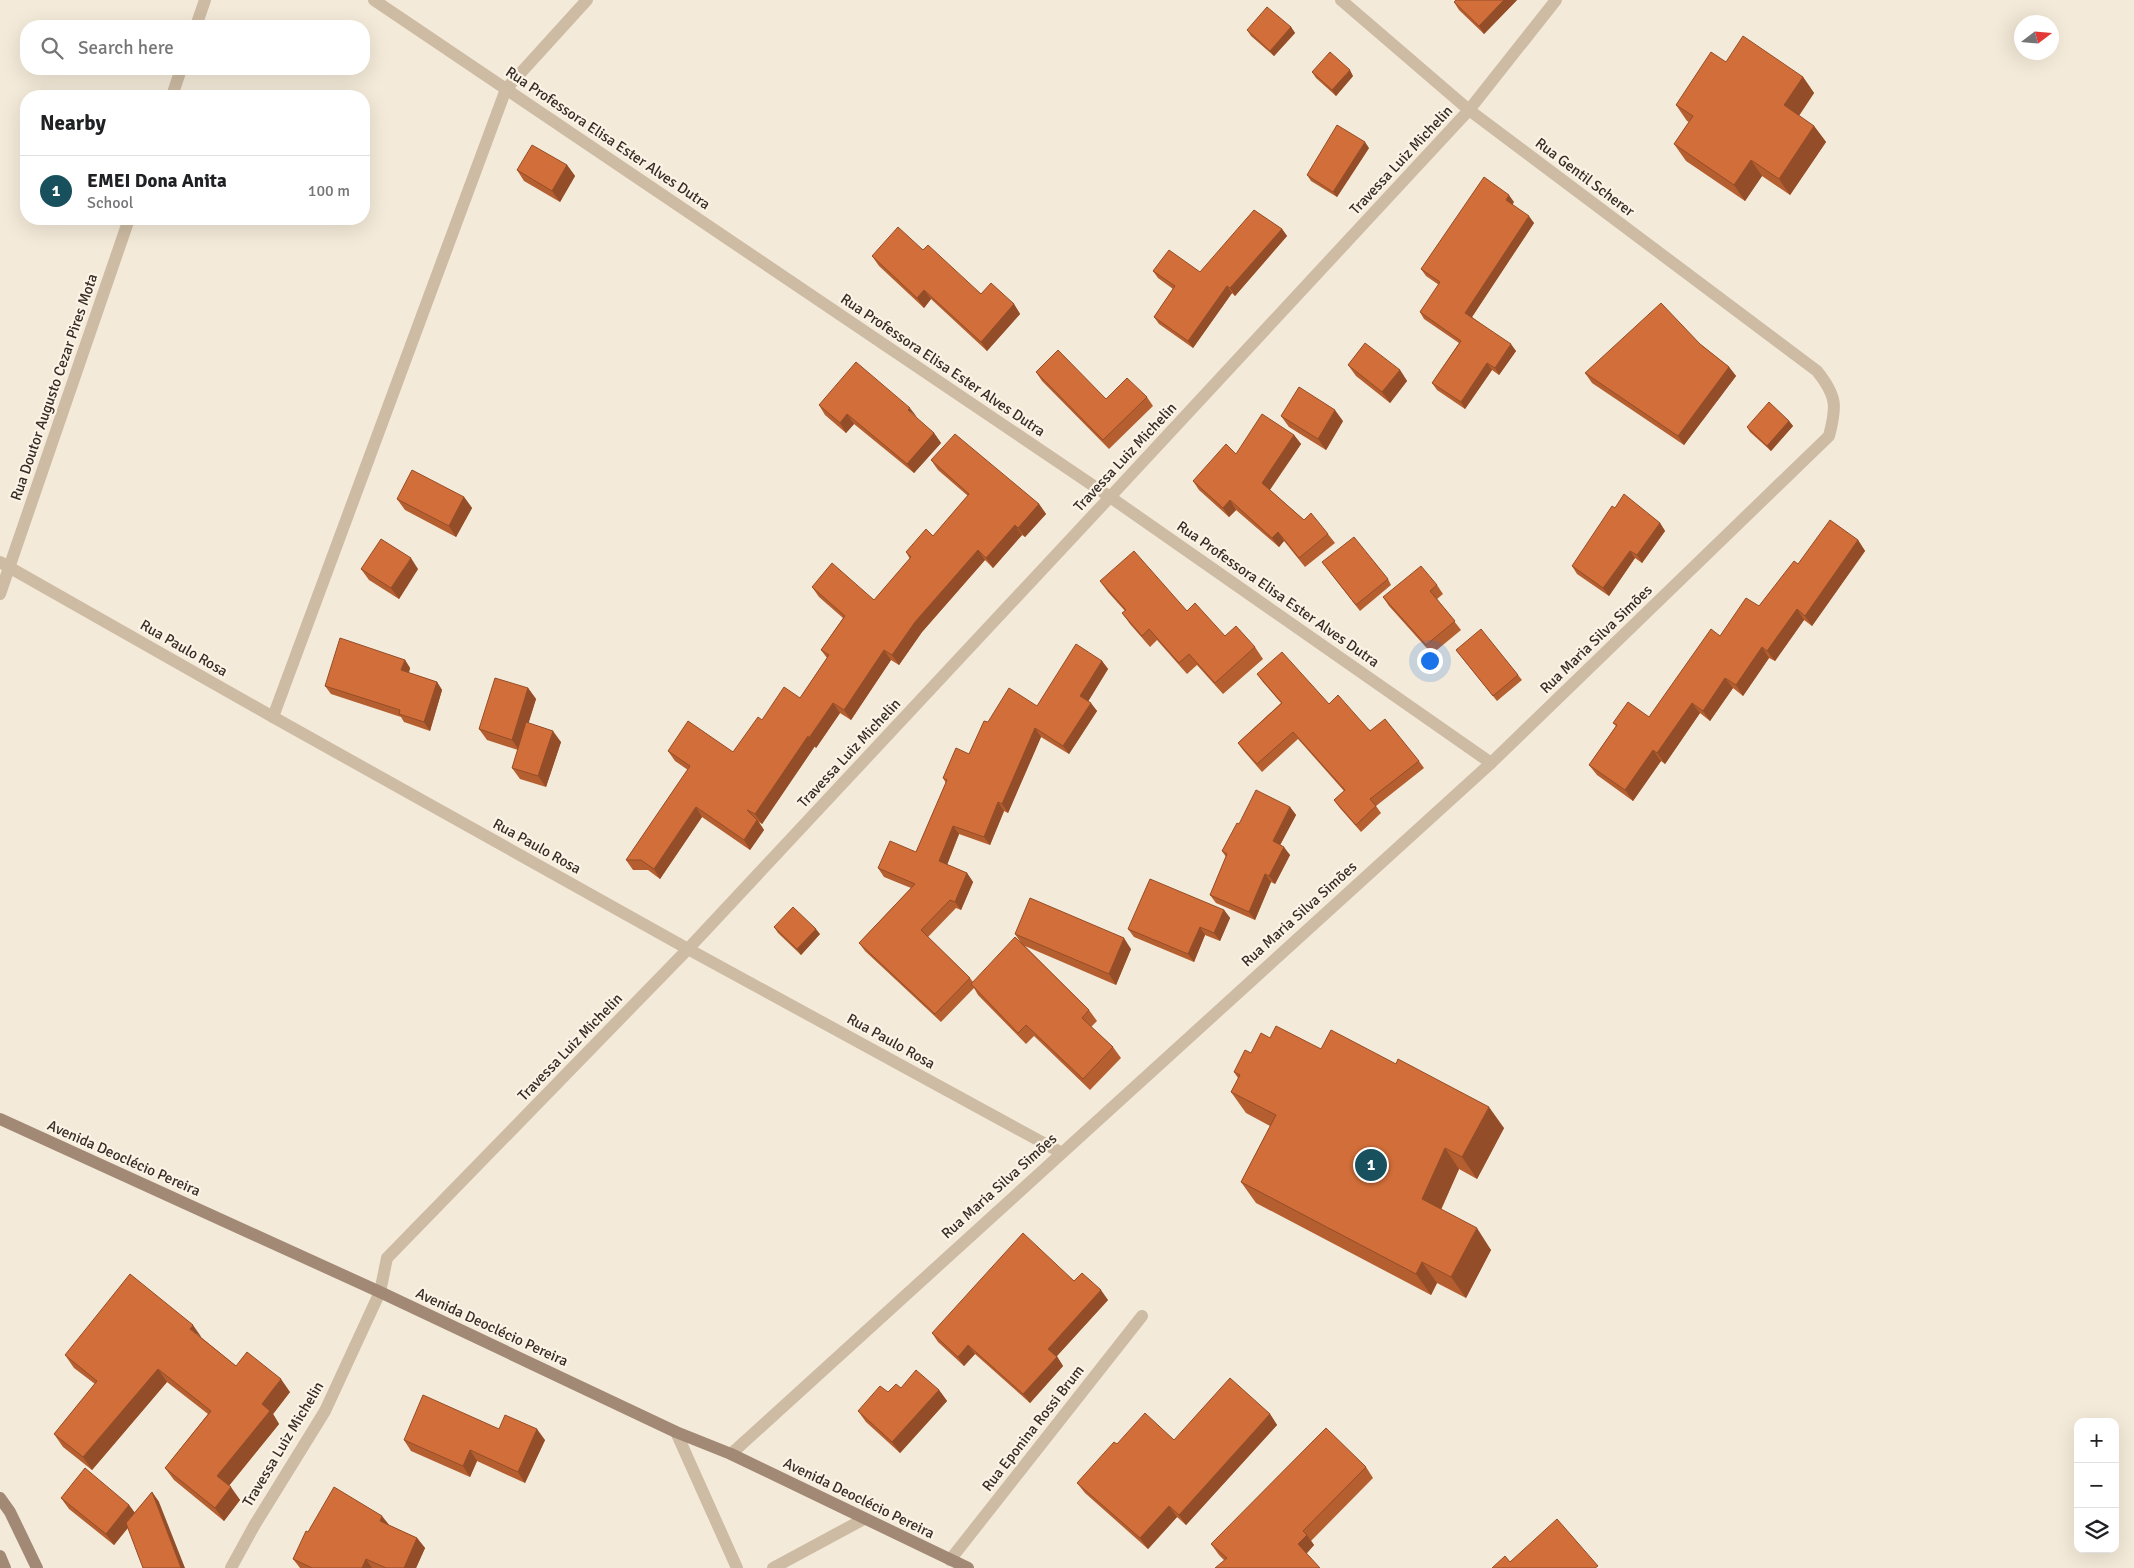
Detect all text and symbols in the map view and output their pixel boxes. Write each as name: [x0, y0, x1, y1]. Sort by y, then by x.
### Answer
north arrow: [2014, 15, 2059, 60]
search box: [20, 20, 370, 75]
icon: search: [38, 34, 66, 62]
text: Search here: [78, 36, 174, 60]
street label: Rua Professora Elisa Ester Alves Dutra: [502, 63, 714, 213]
street label: Travessa Luiz Michelin: [1346, 102, 1456, 218]
text: Nearby: [40, 110, 106, 136]
street label: Rua Gentil Scherer: [1532, 134, 1639, 220]
text: EMEI Dona Anita: [87, 169, 227, 193]
text: 1: [52, 181, 60, 201]
text: 100 m: [308, 181, 350, 201]
text: School: [87, 193, 133, 213]
street label: Rua Doutor Augusto Cezar Pires Mota: [7, 271, 101, 503]
street label: Rua Professora Elisa Ester Alves Dutra: [837, 290, 1049, 440]
street label: Travessa Luiz Michelin: [1070, 399, 1180, 515]
street label: Rua Professora Elisa Ester Alves Dutra: [1173, 517, 1383, 671]
street label: Rua Maria Silva Simões: [1536, 581, 1656, 697]
street label: Rua Paulo Rosa: [137, 616, 231, 680]
your location: [1417, 648, 1443, 674]
street label: Travessa Luiz Michelin: [794, 695, 904, 811]
street label: Rua Paulo Rosa: [490, 814, 584, 878]
street label: Rua Maria Silva Simões: [1238, 857, 1361, 970]
street label: Travessa Luiz Michelin: [514, 989, 626, 1105]
street label: Rua Paulo Rosa: [844, 1009, 938, 1073]
street label: Avenida Deoclécio Pereira: [45, 1116, 203, 1200]
street label: Rua Maria Silva Simões: [938, 1129, 1061, 1242]
pin: 1: [1355, 1146, 1387, 1184]
street label: Avenida Deoclécio Pereira: [413, 1284, 571, 1370]
street label: Rua Eponina Rossi Brum: [978, 1361, 1088, 1495]
street label: Travessa Luiz Michelin: [239, 1378, 327, 1510]
map controls: [2074, 1418, 2119, 1553]
button: +: [2074, 1418, 2119, 1463]
street label: Avenida Deoclécio Pereira: [781, 1454, 937, 1542]
button: −: [2074, 1463, 2119, 1508]
button: layers: [2074, 1508, 2119, 1553]

